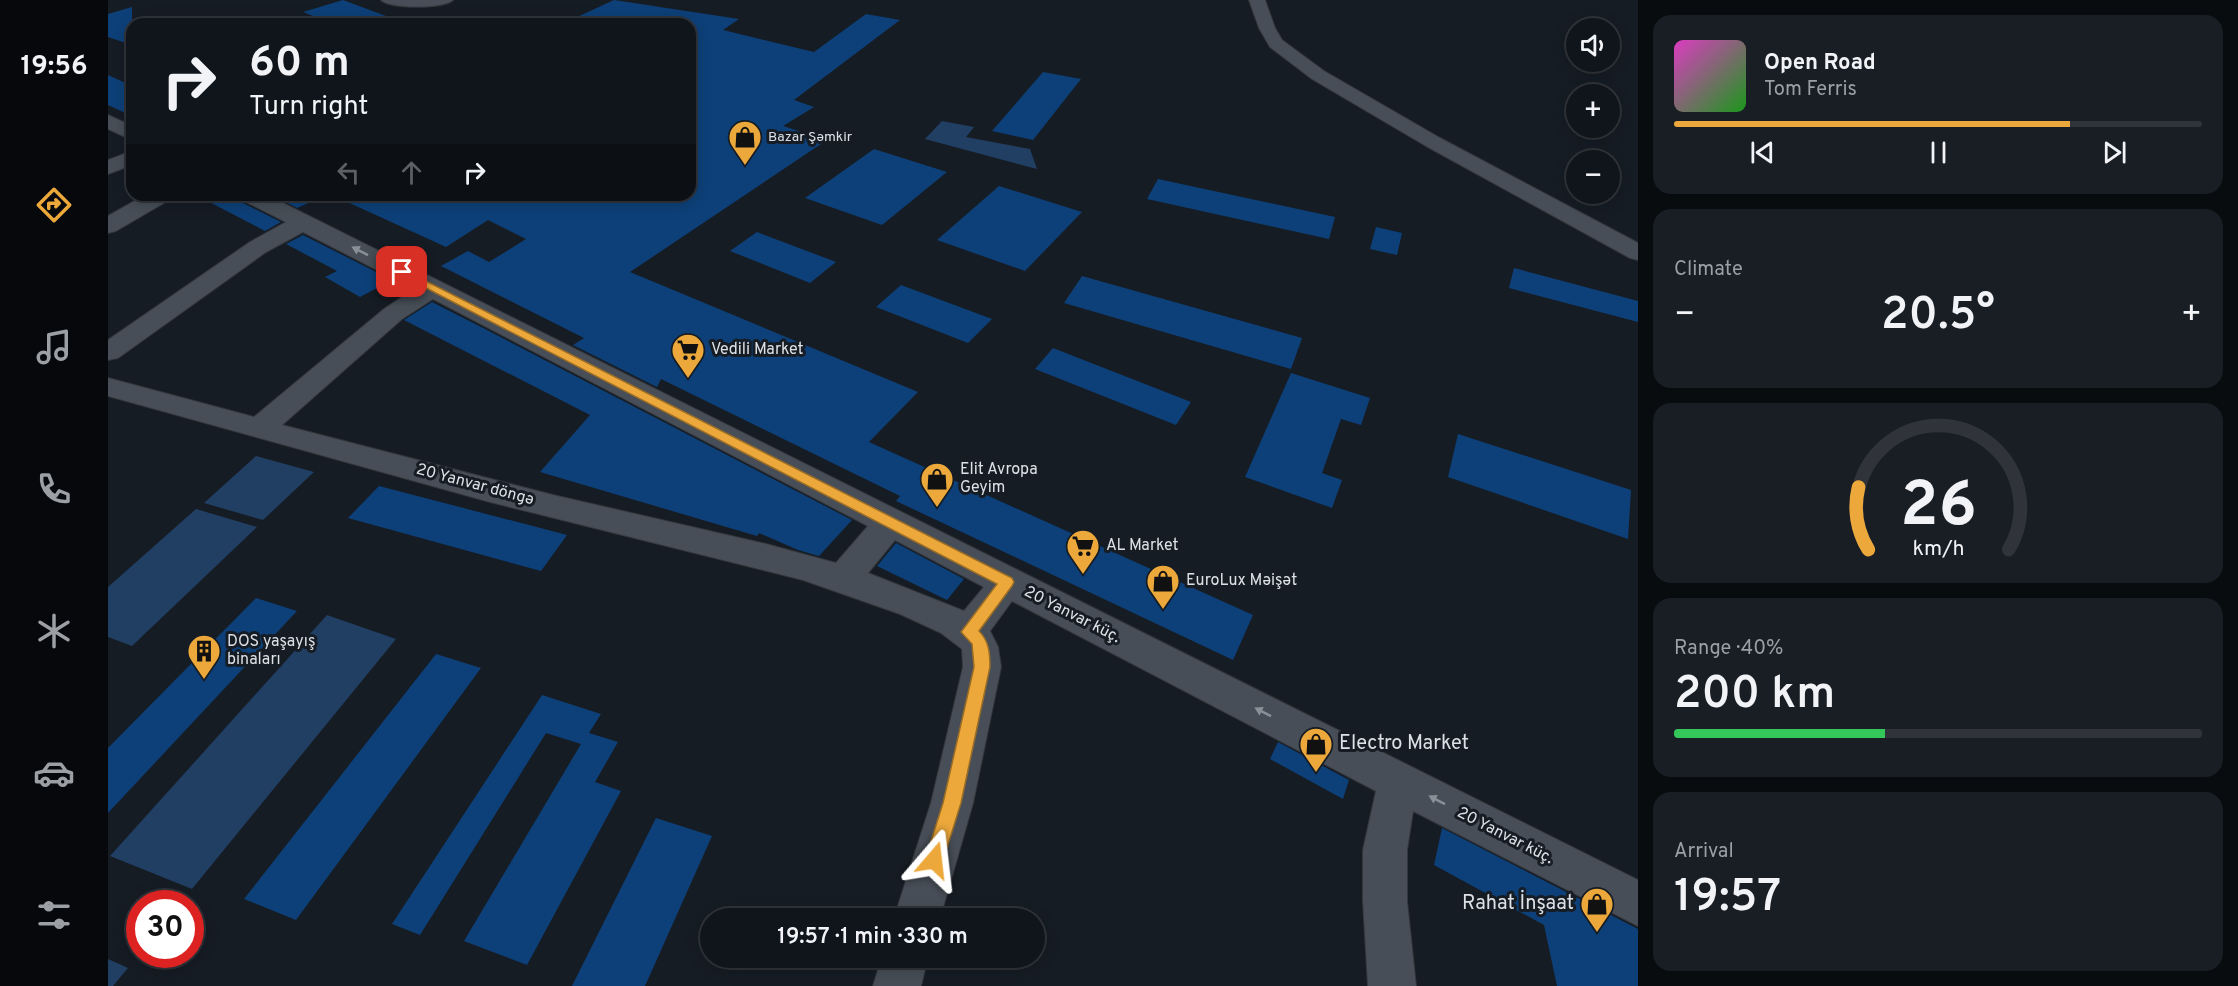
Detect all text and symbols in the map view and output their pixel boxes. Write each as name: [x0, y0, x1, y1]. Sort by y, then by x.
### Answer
map controls: [1566, 18, 1620, 204]
button: sound: [1566, 18, 1620, 72]
text: 60 m: [249, 38, 350, 91]
icon: right: [150, 42, 228, 120]
text: 19:56: [20, 50, 88, 84]
text: Open Road: [1764, 50, 1876, 77]
text: Tom Ferris: [1764, 77, 1857, 103]
button: +: [1566, 84, 1620, 138]
text: Turn right: [249, 90, 368, 124]
shop icon: Bazar Şəmkir: [727, 119, 763, 166]
place label: Bazar Şəmkir: [768, 129, 853, 146]
icon: previous: [1746, 136, 1779, 169]
icon: pause: [1922, 136, 1955, 169]
icon: next: [2098, 136, 2131, 169]
button: −: [1566, 150, 1620, 204]
icon: left: [332, 156, 365, 189]
icon: ahead: [395, 156, 428, 189]
icon: right: [458, 156, 491, 189]
icon: directions: [33, 184, 75, 226]
one-way arrow: [351, 246, 369, 256]
pin: [376, 246, 427, 297]
icon: arrive: [385, 255, 418, 288]
text: Climate: [1674, 257, 1743, 283]
text: 20.5°: [1881, 288, 1995, 345]
text: −: [1674, 295, 1695, 337]
text: +: [2181, 295, 2202, 337]
icon: music: [33, 326, 75, 368]
supermarket icon: Vedili Market: [670, 332, 706, 379]
place label: Vedili Market: [711, 340, 804, 360]
street label: 20 Yanvar döngə: [414, 460, 536, 510]
place label: Elit Avropa Geyim: [960, 460, 1038, 498]
shop icon: Elit Avropa Geyim: [919, 461, 955, 508]
icon: phone: [33, 468, 75, 510]
text: 26: [1900, 469, 1976, 548]
supermarket icon: AL Market: [1065, 528, 1101, 575]
place label: AL Market: [1106, 536, 1179, 556]
text: km/h: [1912, 536, 1964, 563]
shop icon: EuroLux Məişət: [1145, 563, 1181, 610]
place label: EuroLux Məişət: [1186, 571, 1297, 591]
street label: 20 Yanvar küç.: [1020, 582, 1124, 648]
icon: climate: [33, 610, 75, 652]
place label: DOS yaşayış binaları: [227, 632, 315, 670]
building icon: DOS yaşayış binaları: [186, 633, 222, 680]
text: Range · 40%: [1674, 636, 1783, 662]
text: 200 km: [1674, 667, 1835, 724]
one-way arrow: [1254, 708, 1271, 717]
shop icon: Electro Market: [1298, 726, 1334, 773]
place label: Electro Market: [1339, 731, 1469, 757]
icon: car: [33, 752, 75, 794]
one-way arrow: [1428, 796, 1445, 805]
street label: 20 Yanvar küç.: [1453, 803, 1557, 869]
position arrow: [902, 828, 966, 892]
text: Arrival: [1674, 839, 1734, 865]
text: 19:57: [1674, 870, 1781, 927]
shop icon: Rahat İnşaat: [1579, 886, 1615, 933]
speed limit sign: 30: [126, 890, 204, 968]
place label: Rahat İnşaat: [1462, 890, 1574, 917]
icon: filters: [33, 894, 75, 936]
text: 19:57 · 1 min · 330 m: [777, 924, 968, 951]

